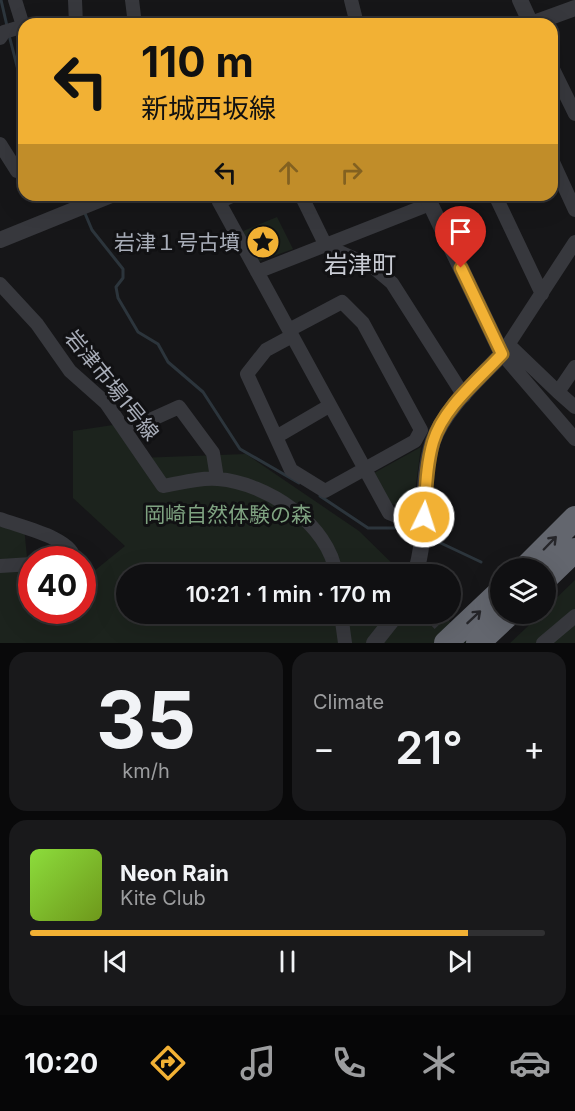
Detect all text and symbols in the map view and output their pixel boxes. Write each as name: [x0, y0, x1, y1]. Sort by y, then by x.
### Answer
text: 110 m: [141, 36, 254, 87]
icon: left: [42, 42, 120, 120]
text: 新城西坂線: [141, 92, 276, 125]
icon: left: [209, 156, 242, 189]
icon: ahead: [272, 156, 305, 189]
icon: right: [335, 156, 368, 189]
pin: [435, 206, 486, 268]
icon: arrive: [444, 215, 477, 248]
place icon: 岩津１号古墳: [245, 224, 281, 260]
place label: 岩津１号古墳: [114, 230, 240, 255]
district label: 岩津町: [324, 250, 396, 279]
street label: 岩津市場1号線: [60, 325, 164, 445]
position arrow: [392, 485, 456, 549]
park label: 岡崎自然体験の森: [144, 502, 312, 527]
one-way arrow: [543, 536, 557, 551]
speed limit sign: 40: [18, 546, 96, 624]
map controls: [490, 558, 556, 624]
button: layers: [490, 558, 556, 624]
text: 10:21 · 1 min · 170 m: [186, 581, 391, 607]
one-way arrow: [466, 610, 481, 625]
text: 35: [96, 672, 196, 767]
text: Climate: [313, 690, 384, 714]
text: 21°: [395, 720, 463, 775]
text: −: [313, 728, 335, 768]
text: +: [523, 728, 545, 768]
text: km/h: [122, 759, 170, 783]
text: Neon Rain: [120, 860, 229, 886]
text: Kite Club: [120, 886, 206, 910]
icon: previous: [99, 945, 132, 978]
icon: pause: [271, 945, 304, 978]
icon: next: [443, 945, 476, 978]
icon: directions: [147, 1042, 189, 1084]
icon: music: [237, 1042, 279, 1084]
icon: phone: [328, 1042, 370, 1084]
icon: climate: [418, 1042, 460, 1084]
icon: car: [509, 1042, 551, 1084]
text: 10:20: [24, 1047, 98, 1080]

